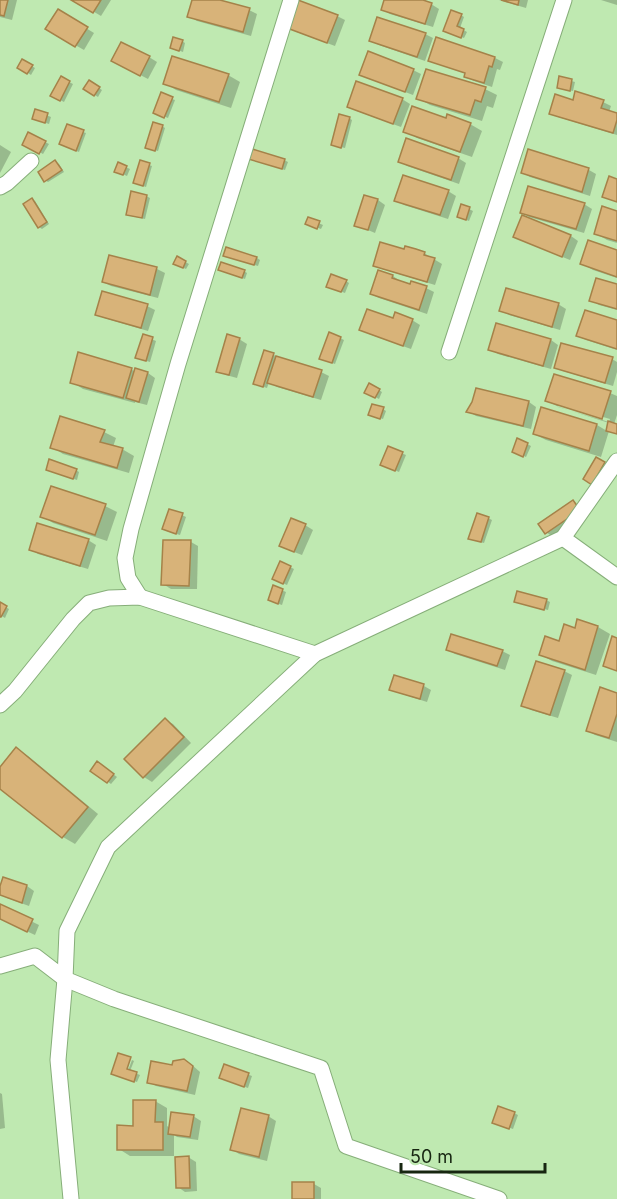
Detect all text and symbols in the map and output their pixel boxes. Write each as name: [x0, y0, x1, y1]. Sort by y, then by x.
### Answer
scale bar: [401, 1136, 545, 1174]
text: 50 m: [410, 1146, 453, 1167]

